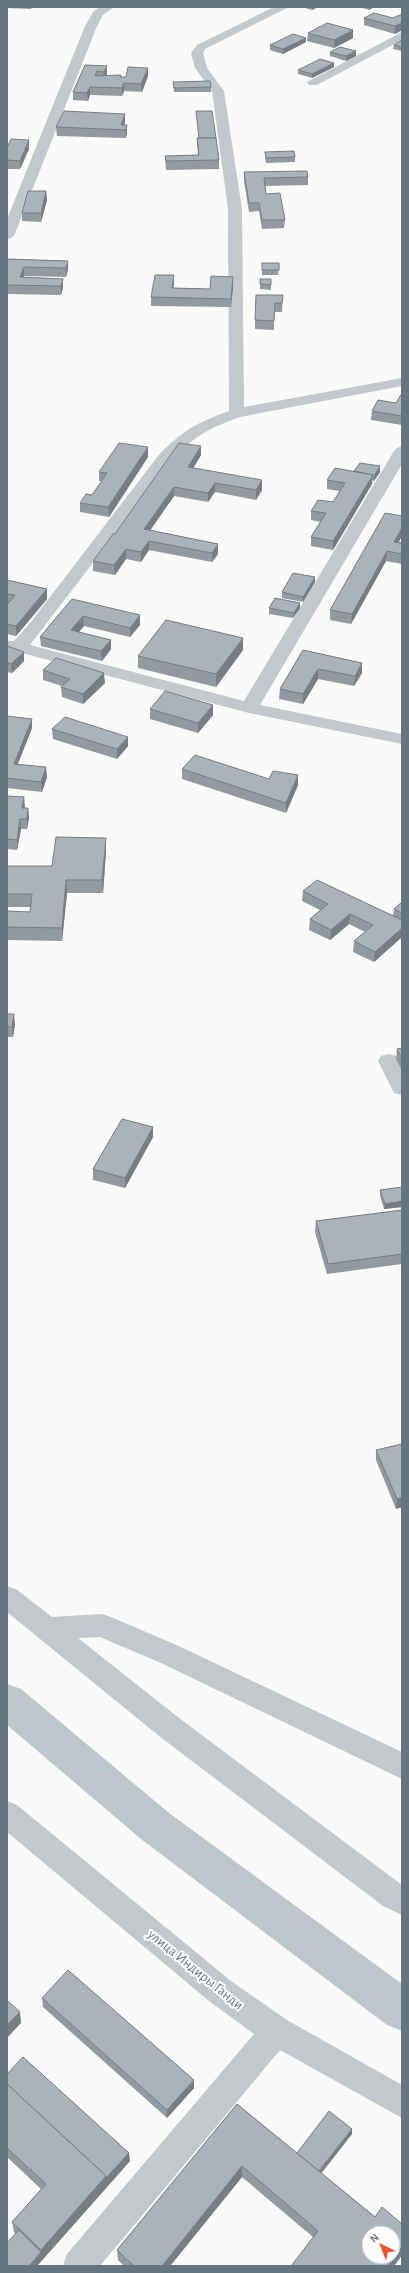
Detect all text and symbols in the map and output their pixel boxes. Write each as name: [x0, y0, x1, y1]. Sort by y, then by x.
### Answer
street label: улица Индиры Ганди: [144, 1927, 246, 2012]
north arrow: [361, 2225, 401, 2265]
text: N: [368, 2231, 381, 2245]

